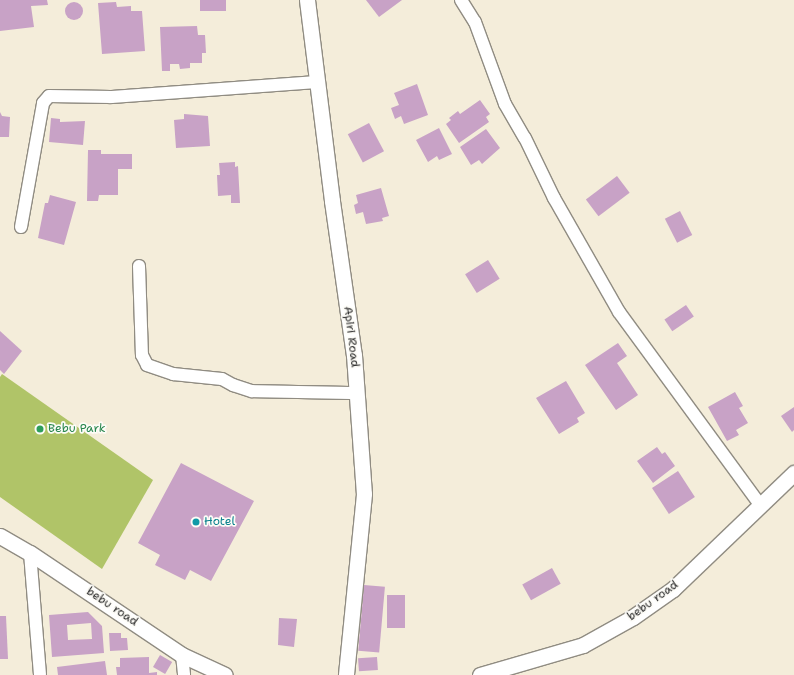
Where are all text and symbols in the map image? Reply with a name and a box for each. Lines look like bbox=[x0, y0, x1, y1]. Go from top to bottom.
street label: Apiri Road bbox=[340, 306, 362, 368]
place label: Bebu Park bbox=[48, 422, 106, 436]
marker: Bebu Park bbox=[35, 424, 45, 434]
place label: Hotel bbox=[204, 515, 235, 529]
marker: Hotel bbox=[191, 517, 201, 527]
street label: bebu road bbox=[625, 578, 681, 624]
street label: bebu road bbox=[83, 585, 141, 629]

